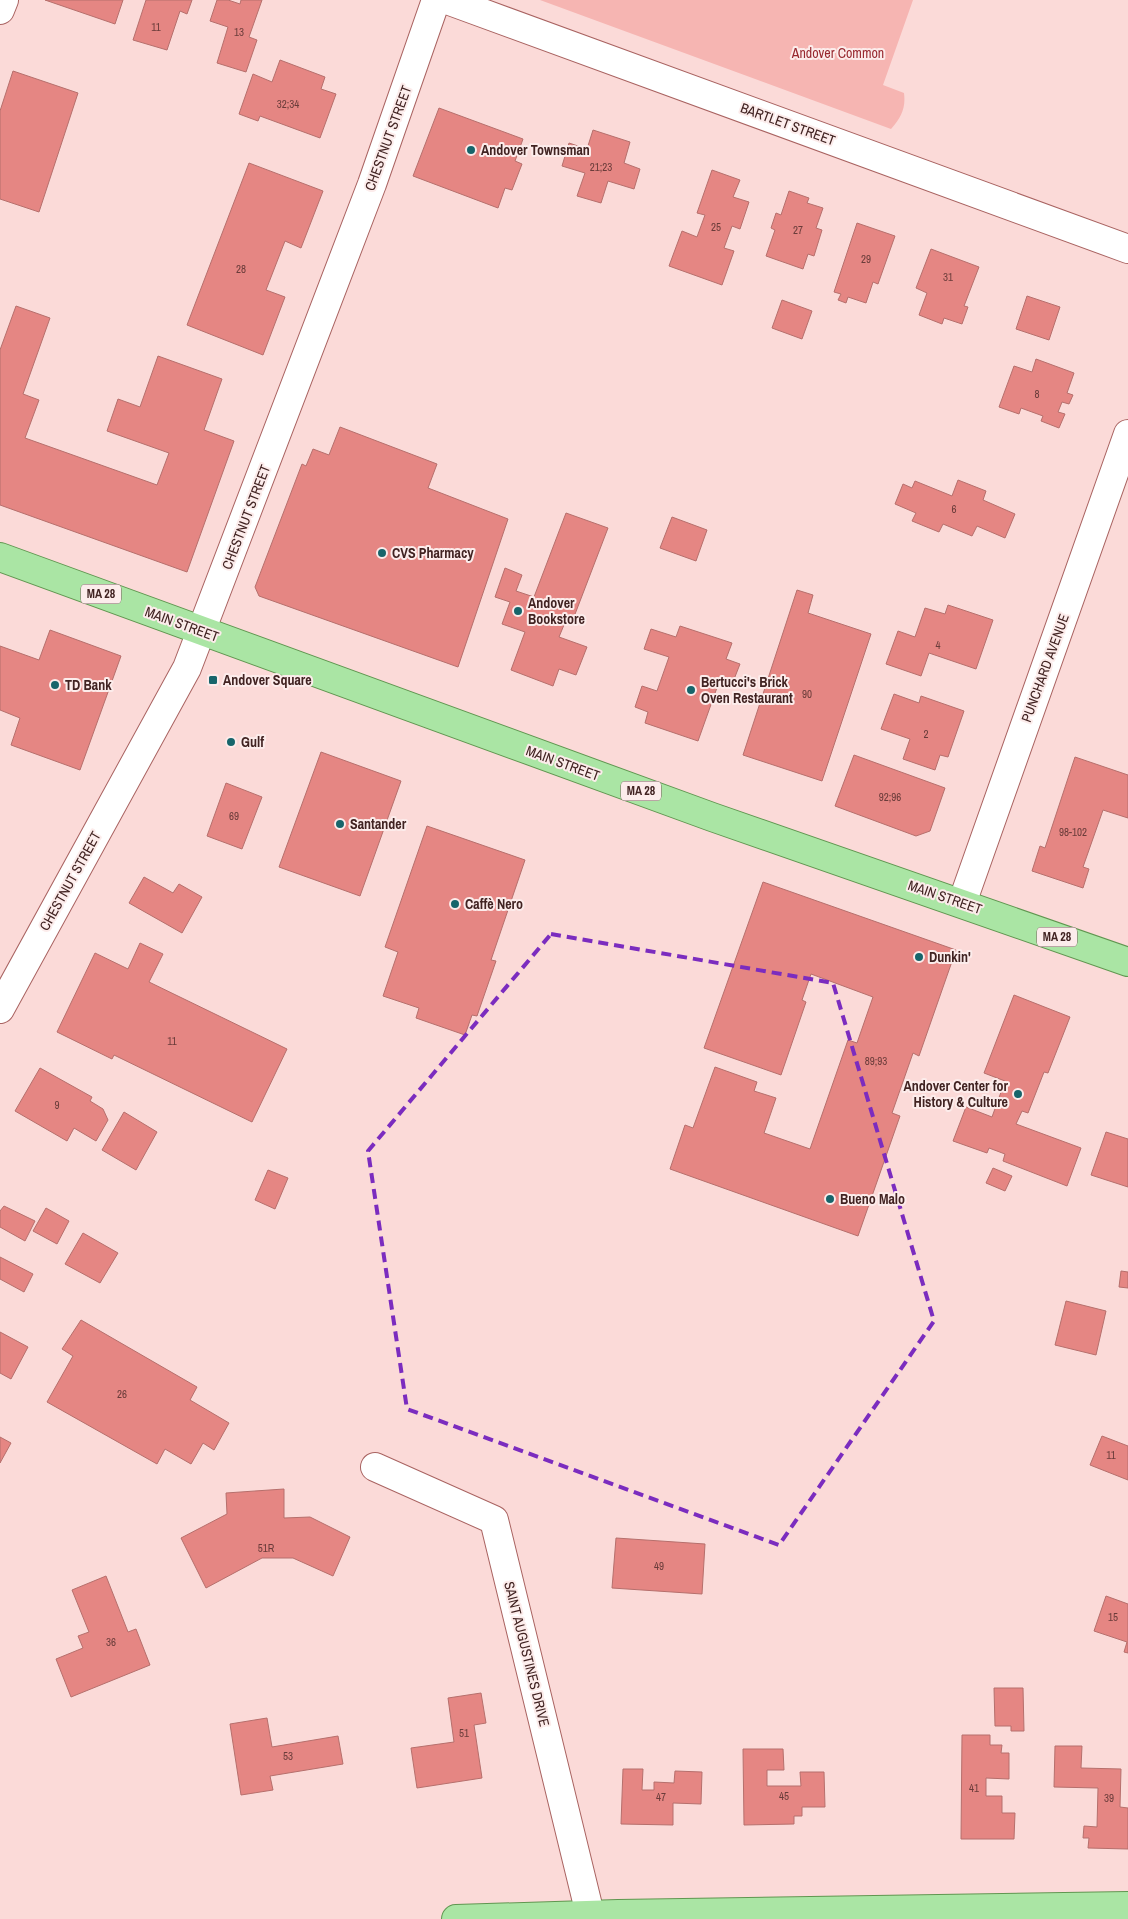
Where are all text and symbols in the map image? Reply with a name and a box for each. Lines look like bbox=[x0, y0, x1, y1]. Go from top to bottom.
house number: 11 bbox=[151, 20, 161, 34]
house number: 13 bbox=[234, 25, 244, 39]
park label: Andover Common bbox=[791, 44, 884, 62]
street label: CHESTNUT STREET bbox=[361, 83, 415, 193]
house number: 32;34 bbox=[277, 97, 299, 111]
street label: BARTLET STREET bbox=[738, 98, 838, 150]
place label: Andover Townsman bbox=[481, 141, 590, 159]
marker: Andover Townsman bbox=[465, 144, 477, 156]
house number: 21;23 bbox=[590, 160, 612, 174]
house number: 25 bbox=[711, 220, 721, 234]
house number: 27 bbox=[793, 223, 803, 237]
house number: 29 bbox=[861, 252, 871, 266]
house number: 28 bbox=[236, 262, 246, 276]
house number: 31 bbox=[943, 270, 953, 284]
house number: 8 bbox=[1034, 387, 1040, 401]
street label: CHESTNUT STREET bbox=[218, 462, 274, 572]
house number: 6 bbox=[951, 502, 957, 516]
place label: CVS Pharmacy bbox=[392, 544, 474, 562]
marker: CVS Pharmacy bbox=[376, 547, 388, 559]
road number: MA 28 bbox=[81, 584, 121, 604]
place label: Andover Bookstore bbox=[528, 594, 585, 628]
street label: MAIN STREET bbox=[143, 602, 221, 646]
marker: Andover Bookstore bbox=[512, 605, 524, 617]
street label: PUNCHARD AVENUE bbox=[1017, 611, 1073, 725]
house number: 4 bbox=[935, 638, 941, 652]
place label: Andover Square bbox=[223, 671, 312, 689]
place label: Bertucci's Brick Oven Restaurant bbox=[701, 673, 793, 707]
marker: Andover Square bbox=[207, 674, 219, 686]
place label: TD Bank bbox=[65, 676, 112, 694]
marker: TD Bank bbox=[49, 679, 61, 691]
marker: Bertucci's Brick Oven Restaurant bbox=[685, 684, 697, 696]
house number: 90 bbox=[802, 687, 812, 701]
house number: 2 bbox=[923, 727, 929, 741]
place label: Gulf bbox=[241, 733, 264, 751]
marker: Gulf bbox=[225, 736, 237, 748]
street label: MAIN STREET bbox=[524, 741, 602, 785]
road number: MA 28 bbox=[621, 781, 661, 800]
house number: 92;96 bbox=[879, 790, 901, 804]
house number: 69 bbox=[229, 809, 239, 823]
place label: Santander bbox=[350, 815, 407, 833]
marker: Santander bbox=[334, 818, 346, 830]
house number: 98-102 bbox=[1059, 825, 1087, 839]
street label: CHESTNUT STREET bbox=[35, 828, 105, 934]
street label: MAIN STREET bbox=[906, 876, 984, 918]
place label: Caffè Nero bbox=[465, 895, 523, 913]
marker: Caffè Nero bbox=[449, 898, 461, 910]
road number: MA 28 bbox=[1037, 928, 1077, 946]
place label: Dunkin' bbox=[929, 948, 971, 966]
marker: Dunkin' bbox=[913, 951, 925, 963]
house number: 11 bbox=[167, 1034, 177, 1048]
house number: 89;93 bbox=[865, 1054, 887, 1068]
place label: Andover Center for History & Culture bbox=[903, 1077, 1009, 1111]
marker: Andover Center for History & Culture bbox=[1012, 1088, 1024, 1100]
house number: 9 bbox=[54, 1098, 60, 1112]
place label: Bueno Malo bbox=[840, 1190, 905, 1208]
marker: Bueno Malo bbox=[824, 1193, 836, 1205]
house number: 26 bbox=[117, 1387, 127, 1401]
house number: 11 bbox=[1106, 1448, 1116, 1462]
house number: 51R bbox=[258, 1541, 275, 1555]
house number: 49 bbox=[654, 1559, 664, 1573]
street label: SAINT AUGUSTINES DRIVE bbox=[500, 1579, 554, 1729]
house number: 15 bbox=[1108, 1610, 1118, 1624]
house number: 36 bbox=[106, 1635, 116, 1649]
house number: 51 bbox=[459, 1726, 469, 1740]
house number: 53 bbox=[283, 1749, 293, 1763]
house number: 41 bbox=[969, 1781, 979, 1795]
house number: 45 bbox=[779, 1789, 789, 1803]
house number: 47 bbox=[656, 1790, 666, 1804]
house number: 39 bbox=[1104, 1791, 1114, 1805]

